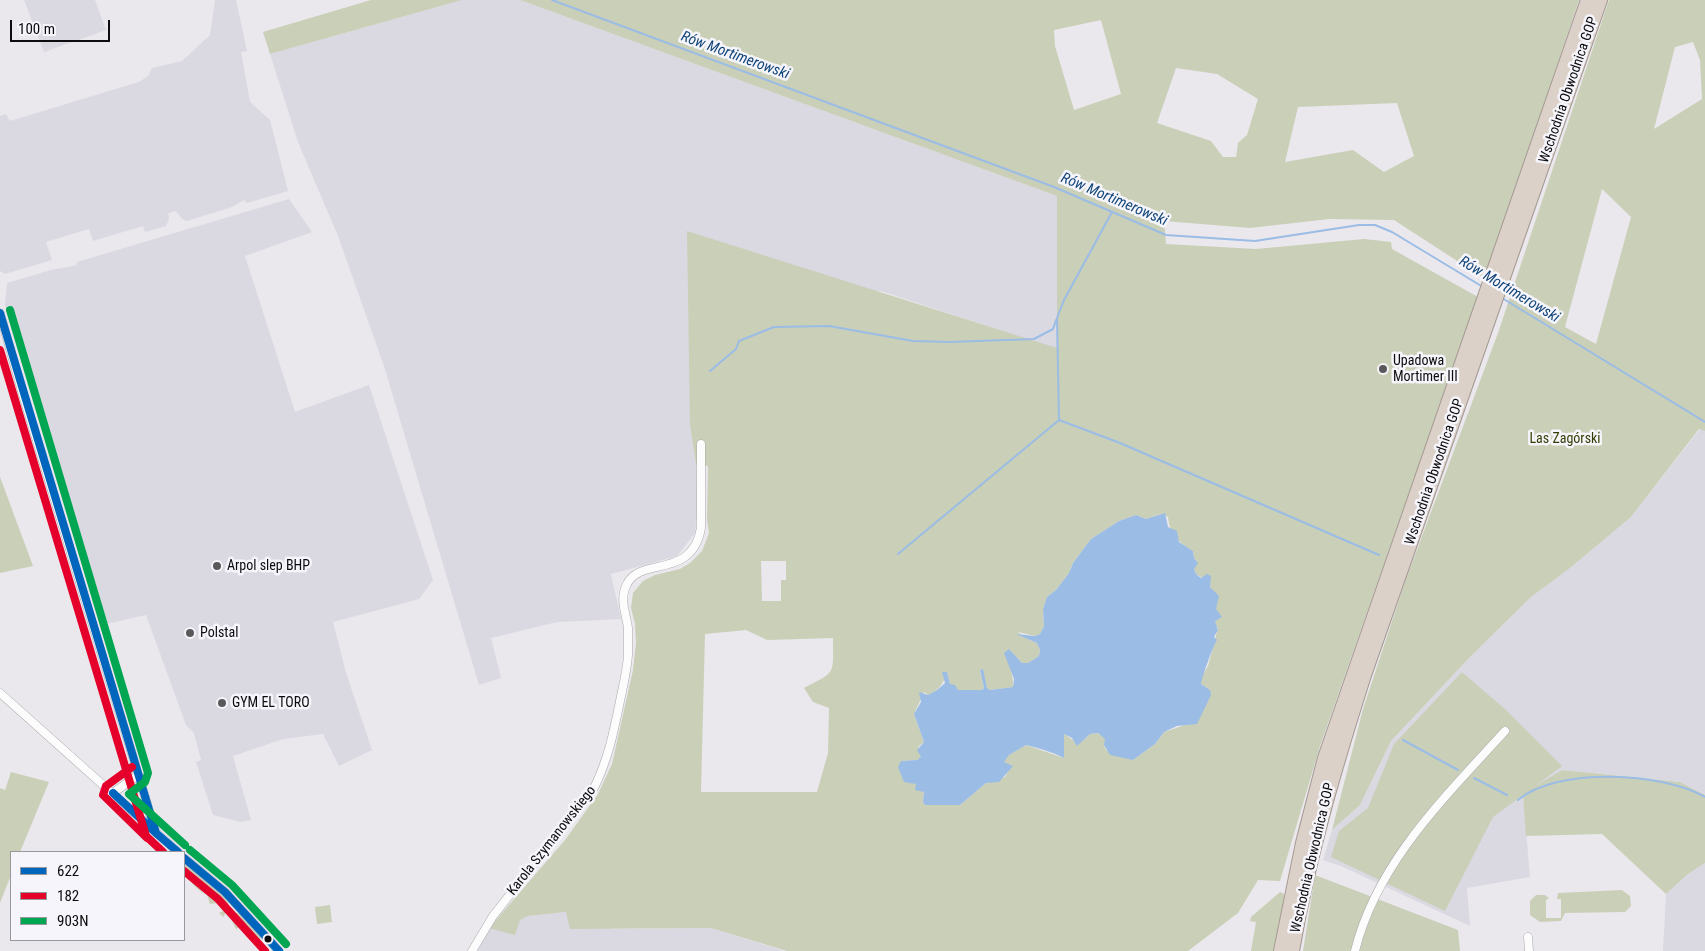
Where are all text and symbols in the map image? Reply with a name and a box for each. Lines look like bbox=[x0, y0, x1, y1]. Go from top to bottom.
scale bar bbox=[12, 10, 112, 42]
street label: Wschodnia Obwodnica GOP bbox=[1536, 15, 1602, 165]
text: 100 m bbox=[18, 20, 55, 38]
water label: Rów Mortimerowski bbox=[678, 28, 792, 84]
water label: Rów Mortimerowski bbox=[1058, 169, 1170, 231]
water label: Rów Mortimerowski bbox=[1456, 253, 1562, 327]
place label: Upadowa Mortimer III bbox=[1393, 353, 1458, 386]
marker: Upadowa Mortimer III bbox=[1377, 363, 1389, 375]
street label: Wschodnia Obwodnica GOP bbox=[1402, 397, 1468, 547]
park label: Las Zagórski bbox=[1529, 431, 1601, 447]
place label: Arpol slep BHP bbox=[227, 558, 310, 574]
marker: Arpol slep BHP bbox=[211, 560, 223, 572]
place label: Polstal bbox=[200, 625, 238, 641]
marker: Polstal bbox=[184, 627, 196, 639]
place label: GYM EL TORO bbox=[232, 695, 310, 711]
marker: GYM EL TORO bbox=[216, 697, 228, 709]
street label: Wschodnia Obwodnica GOP bbox=[1288, 781, 1338, 935]
street label: Karola Szymanowskiego bbox=[504, 783, 600, 899]
legend bbox=[10, 851, 185, 941]
text: 622 bbox=[57, 862, 79, 880]
text: 182 bbox=[57, 887, 79, 905]
text: 903N bbox=[57, 912, 89, 930]
unlabelled marker bbox=[263, 934, 273, 944]

